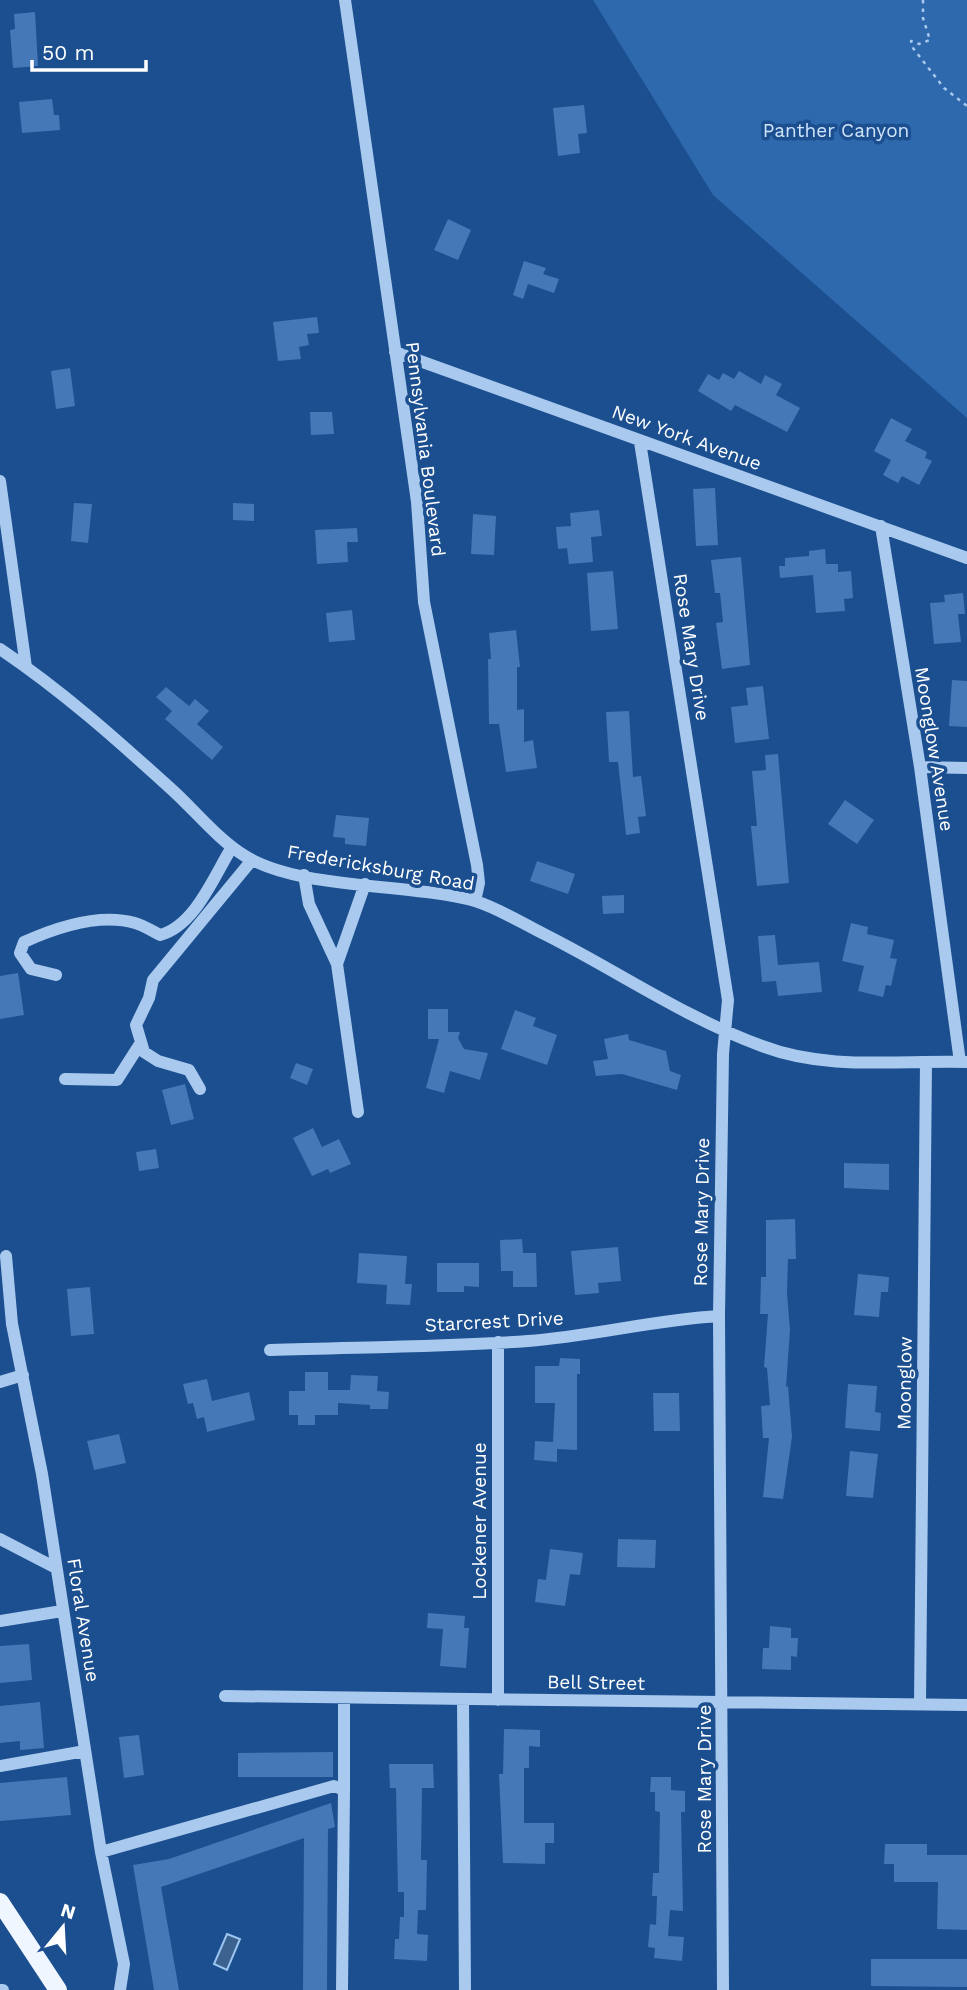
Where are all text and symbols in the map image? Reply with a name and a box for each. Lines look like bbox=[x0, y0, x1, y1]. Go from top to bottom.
scale bar bbox=[32, 28, 145, 72]
text: 50 m bbox=[42, 40, 94, 65]
park label: Panther Canyon bbox=[763, 119, 909, 142]
street label: Pennsylvania Boulevard bbox=[401, 340, 450, 558]
street label: New York Avenue bbox=[609, 400, 765, 475]
street label: Rose Mary Drive bbox=[669, 572, 715, 722]
street label: Moonglow Avenue bbox=[910, 665, 959, 833]
street label: Fredericksburg Road bbox=[285, 840, 476, 895]
street label: Rose Mary Drive bbox=[689, 1137, 714, 1287]
street label: Starcrest Drive bbox=[424, 1306, 564, 1337]
street label: Moonglow bbox=[892, 1336, 917, 1430]
street label: Lockener Avenue bbox=[468, 1442, 491, 1600]
street label: Floral Avenue bbox=[62, 1556, 105, 1684]
street label: Bell Street bbox=[547, 1670, 645, 1695]
street label: Rose Mary Drive bbox=[693, 1705, 716, 1853]
north arrow bbox=[28, 1892, 98, 1962]
text: N bbox=[58, 1898, 78, 1924]

